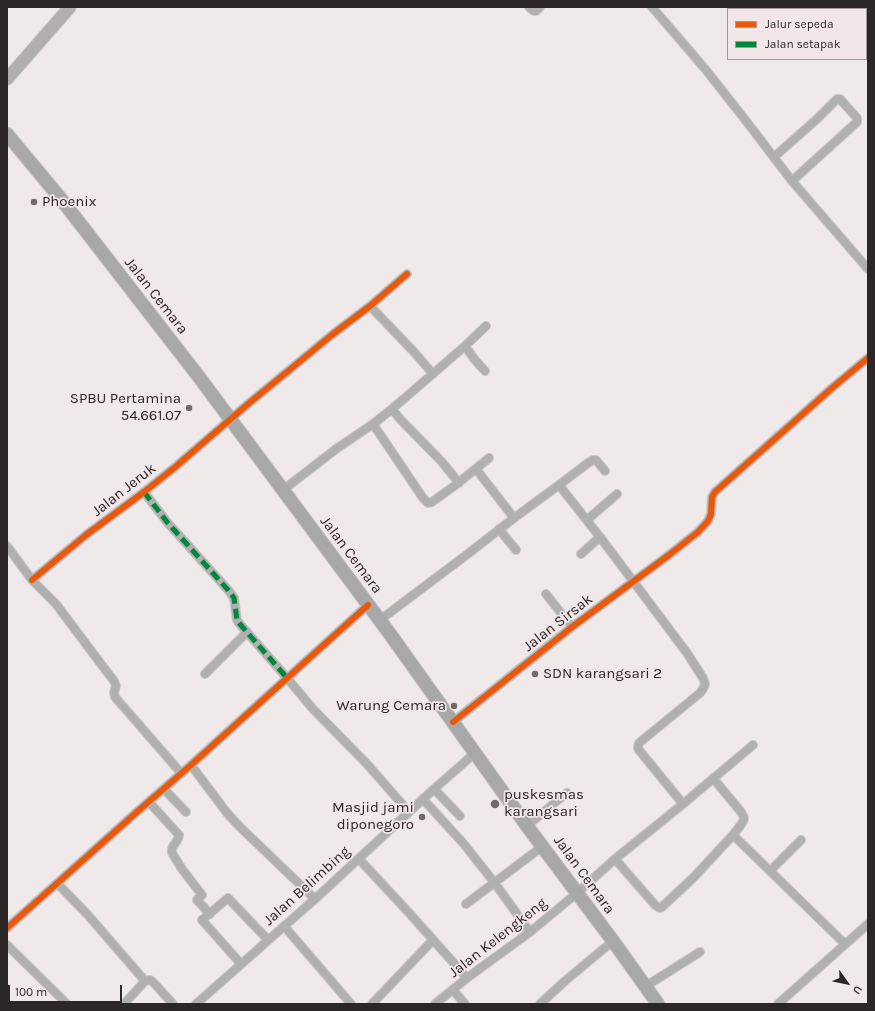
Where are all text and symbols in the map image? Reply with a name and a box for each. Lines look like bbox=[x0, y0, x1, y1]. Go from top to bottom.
legend bbox=[727, 8, 867, 60]
text: Jalur sepeda bbox=[765, 17, 834, 31]
text: Jalan setapak bbox=[765, 37, 840, 51]
place label: Phoenix bbox=[42, 193, 96, 211]
marker: Phoenix bbox=[29, 197, 39, 207]
street label: Jalan Cemara bbox=[121, 254, 191, 338]
place label: SPBU Pertamina 54.661.07 bbox=[70, 390, 181, 425]
marker: SPBU Pertamina 54.661.07 bbox=[184, 403, 194, 413]
street label: Jalan Jeruk bbox=[88, 459, 160, 521]
street label: Jalan Cemara bbox=[316, 513, 386, 597]
street label: Jalan Sirsak bbox=[520, 590, 596, 656]
place label: SDN karangsari 2 bbox=[543, 665, 662, 683]
marker: SDN karangsari 2 bbox=[530, 669, 540, 679]
place label: Warung Cemara bbox=[336, 697, 446, 715]
marker: Warung Cemara bbox=[449, 701, 459, 711]
place label: puskesmas karangsari bbox=[504, 786, 584, 821]
marker: puskesmas karangsari bbox=[489, 798, 501, 810]
place label: Masjid jami diponegoro bbox=[332, 799, 414, 834]
marker: Masjid jami diponegoro bbox=[417, 812, 427, 822]
street label: Jalan Cemara bbox=[550, 832, 618, 918]
street label: Jalan Belimbing bbox=[260, 843, 354, 929]
street label: Jalan Kelengkeng bbox=[445, 894, 551, 982]
north arrow bbox=[827, 963, 867, 1003]
scale bar bbox=[10, 977, 124, 1003]
text: U bbox=[850, 983, 865, 997]
text: 100 m bbox=[15, 985, 47, 999]

